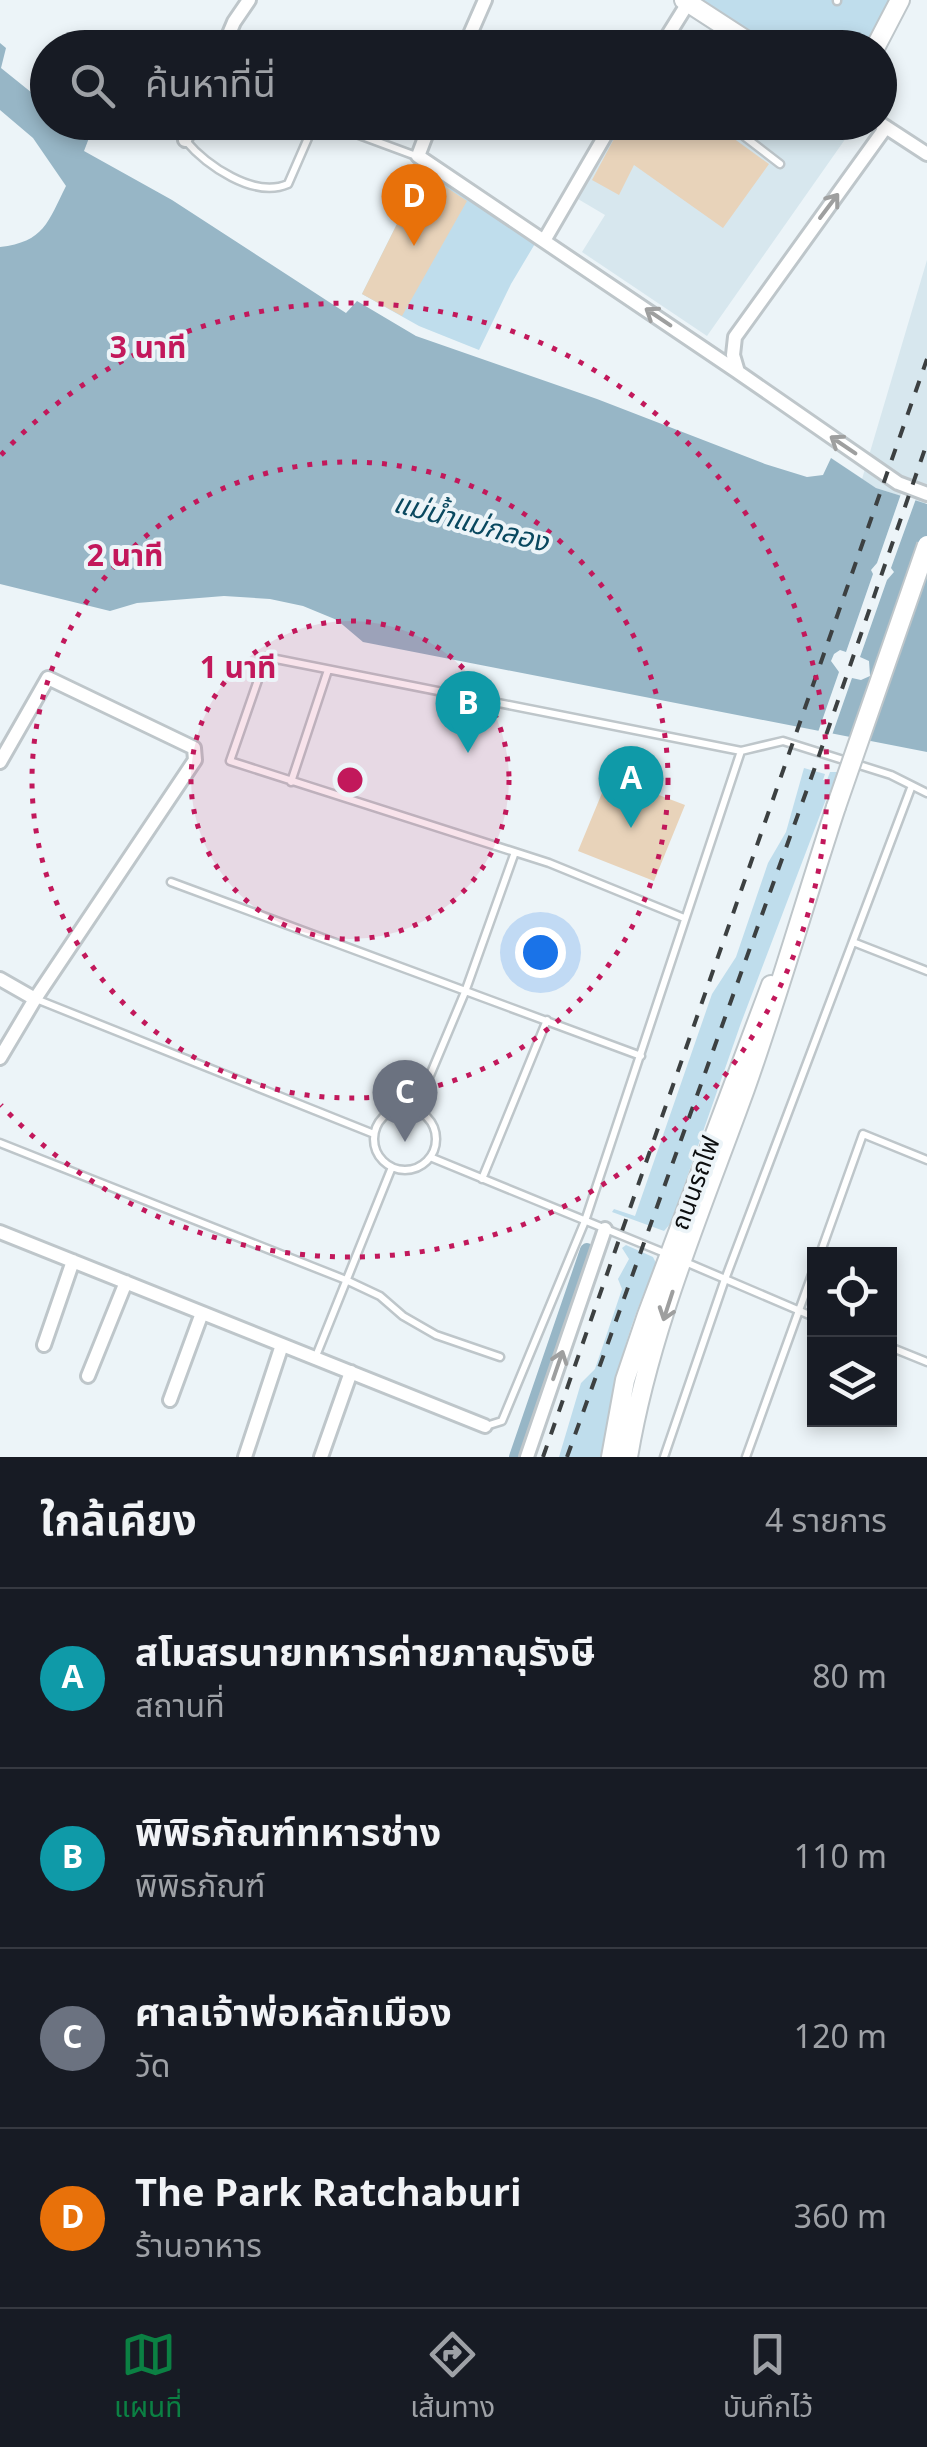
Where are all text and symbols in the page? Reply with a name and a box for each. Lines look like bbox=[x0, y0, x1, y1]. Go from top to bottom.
search box bbox=[30, 30, 897, 140]
text: ค้นหาที่นี่ bbox=[145, 57, 276, 114]
icon: search bbox=[65, 58, 120, 113]
pin: D bbox=[382, 164, 446, 246]
one-way arrow bbox=[818, 193, 839, 220]
one-way arrow bbox=[644, 307, 672, 328]
text: 3 นาที bbox=[110, 326, 186, 372]
one-way arrow bbox=[830, 435, 858, 456]
water label: แม่น้ำแม่กลอง bbox=[388, 482, 555, 565]
text: 2 นาที bbox=[87, 534, 163, 580]
text: 1 นาที bbox=[200, 646, 276, 692]
pin: B bbox=[436, 670, 500, 753]
pin: A bbox=[598, 746, 664, 828]
centre of rings bbox=[332, 762, 368, 798]
your location bbox=[515, 927, 566, 978]
pin: C bbox=[372, 1060, 438, 1142]
street label: ถนนรถไฟ bbox=[661, 1131, 730, 1235]
map controls bbox=[807, 1247, 897, 1427]
button: locate bbox=[807, 1247, 897, 1337]
one-way arrow bbox=[658, 1290, 676, 1322]
button: layers bbox=[807, 1337, 897, 1427]
one-way arrow bbox=[551, 1349, 569, 1381]
text: ใกล้เคียง bbox=[40, 1490, 197, 1554]
text: 4 รายการ bbox=[765, 1498, 887, 1546]
text: สโมสรนายทหารค่ายภาณุรังษี bbox=[135, 1626, 595, 1683]
text: A bbox=[61, 1654, 84, 1702]
text: 80 m bbox=[812, 1654, 887, 1702]
text: สถานที่ bbox=[135, 1683, 225, 1731]
text: พิพิธภัณฑ์ทหารช่าง bbox=[135, 1806, 441, 1863]
text: B bbox=[62, 1834, 83, 1882]
text: 110 m bbox=[794, 1834, 887, 1882]
text: พิพิธภัณฑ์ bbox=[135, 1863, 265, 1911]
text: ศาลเจ้าพ่อหลักเมือง bbox=[135, 1986, 452, 2043]
text: C bbox=[62, 2014, 83, 2062]
text: 120 m bbox=[794, 2014, 887, 2062]
text: วัด bbox=[135, 2043, 170, 2091]
text: The Park Ratchaburi bbox=[135, 2166, 522, 2223]
text: D bbox=[61, 2194, 84, 2242]
text: 360 m bbox=[794, 2194, 887, 2242]
text: ร้านอาหาร bbox=[135, 2223, 262, 2271]
tab: แผนที่ bbox=[114, 2327, 182, 2430]
tab: เส้นทาง bbox=[410, 2327, 495, 2430]
tab: บันทึกไว้ bbox=[723, 2327, 813, 2430]

